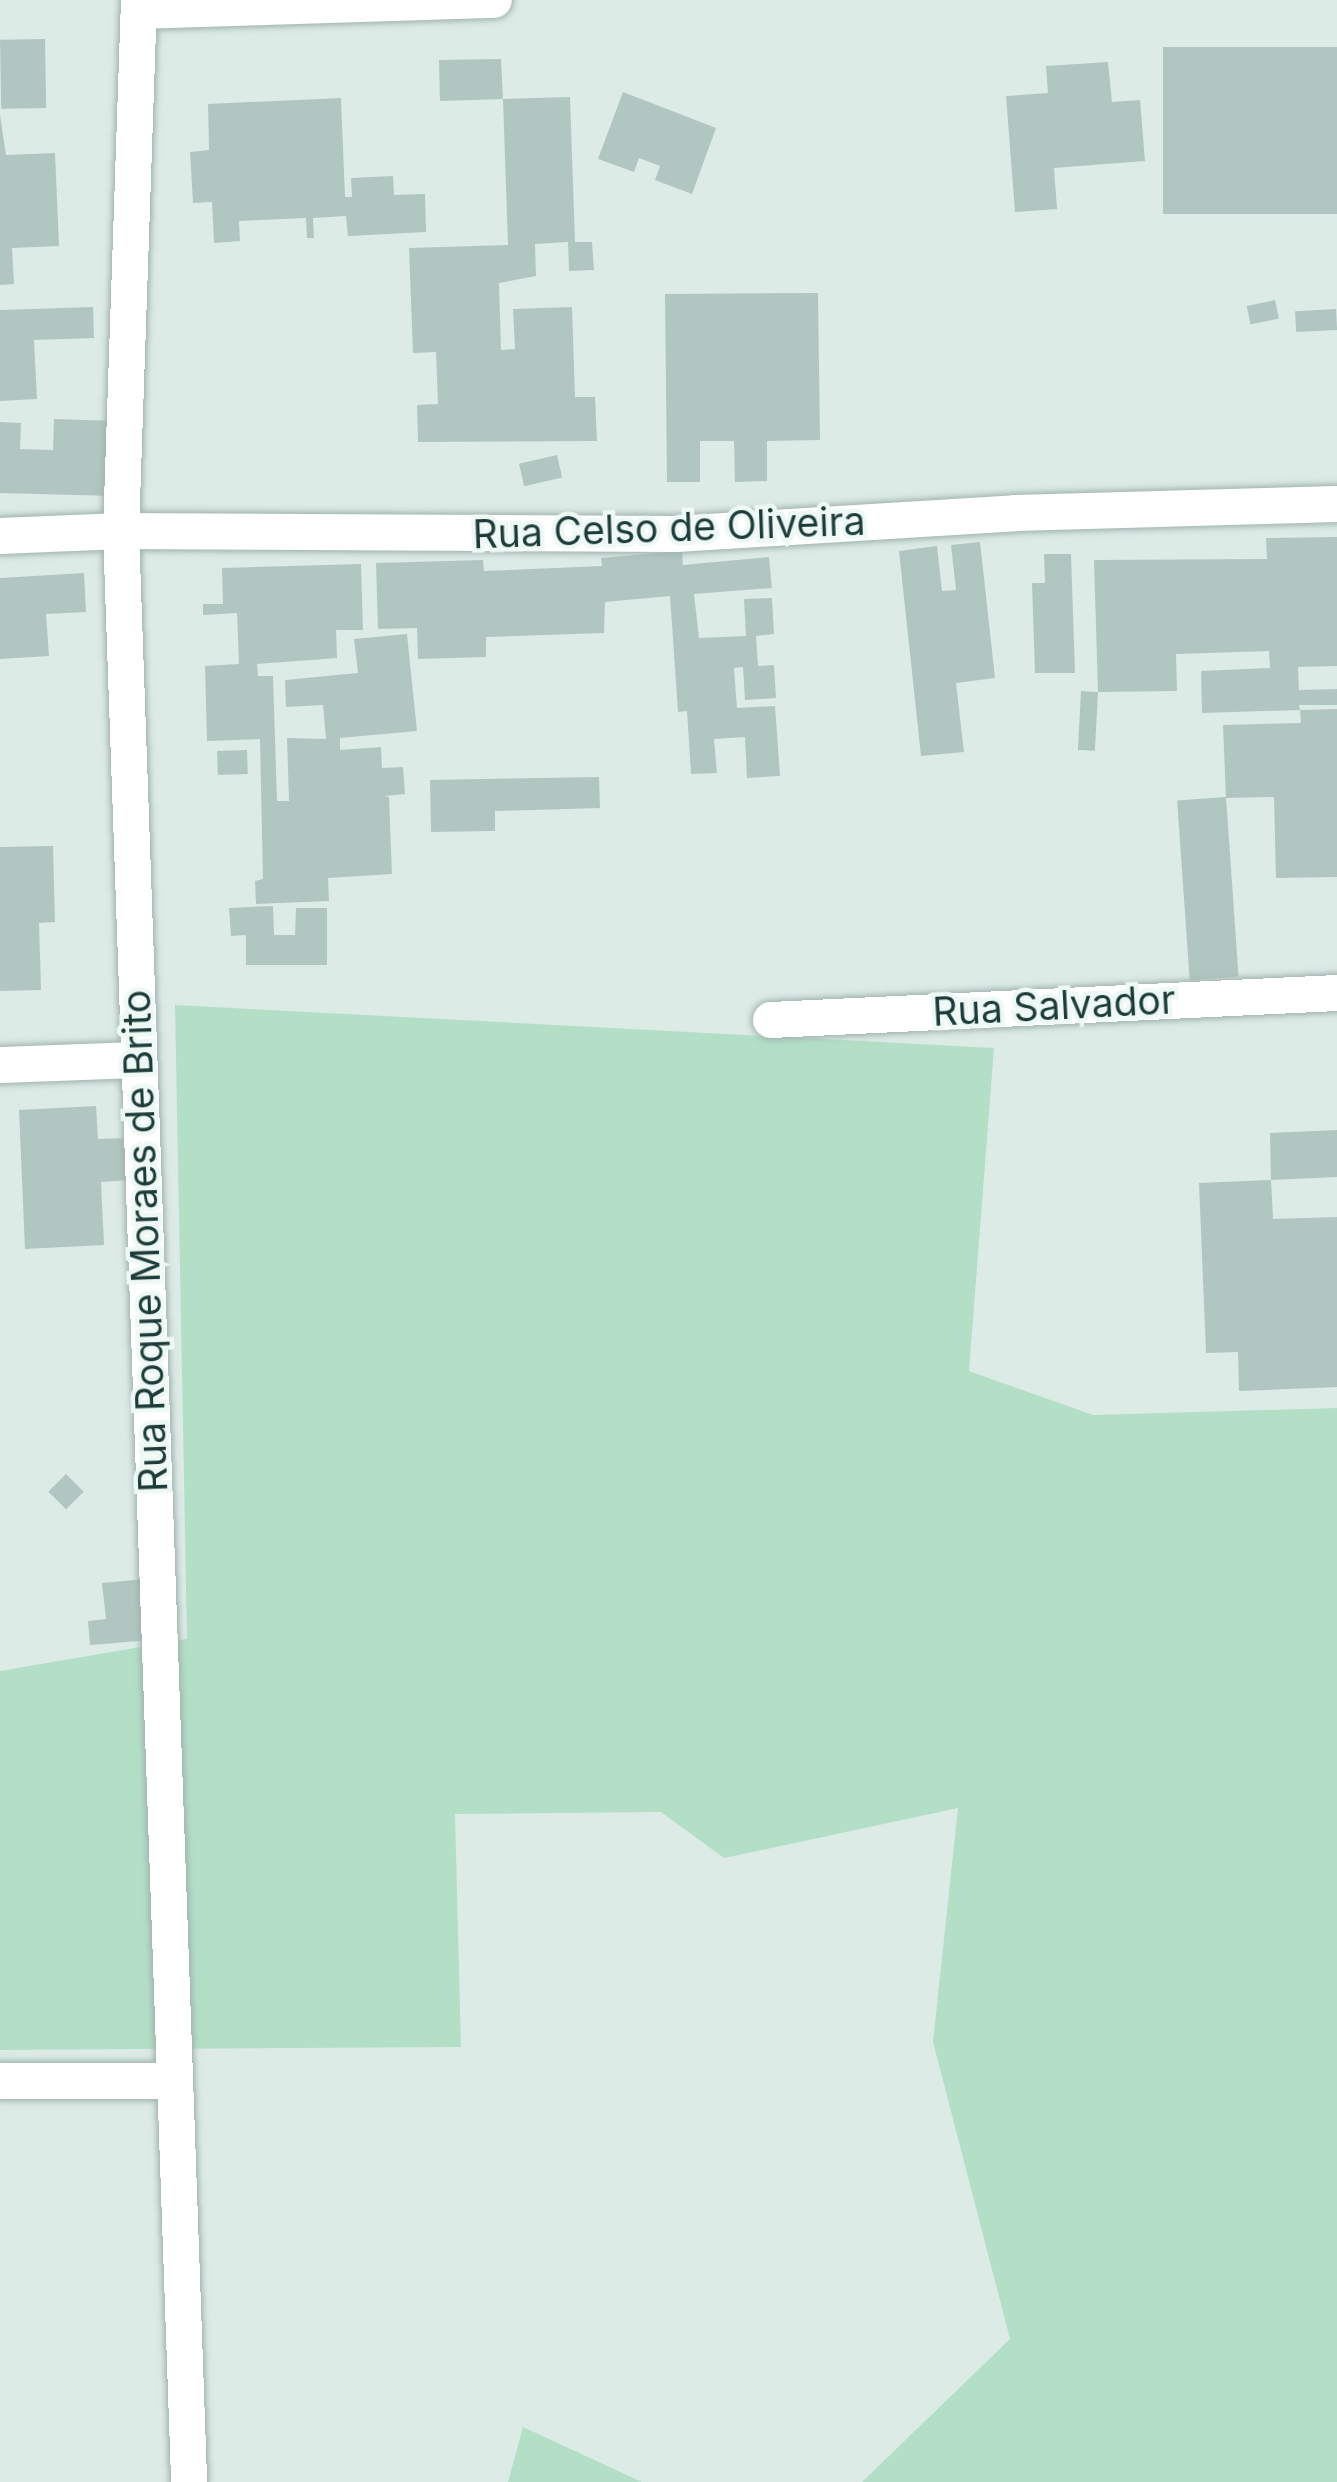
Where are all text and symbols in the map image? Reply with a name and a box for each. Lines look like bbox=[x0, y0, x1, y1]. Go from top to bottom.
street label: Rua Celso de Oliveira bbox=[472, 498, 866, 558]
street label: Rua Salvador bbox=[931, 976, 1177, 1036]
street label: Rua Roque Moraes de Brito bbox=[113, 989, 177, 1493]

